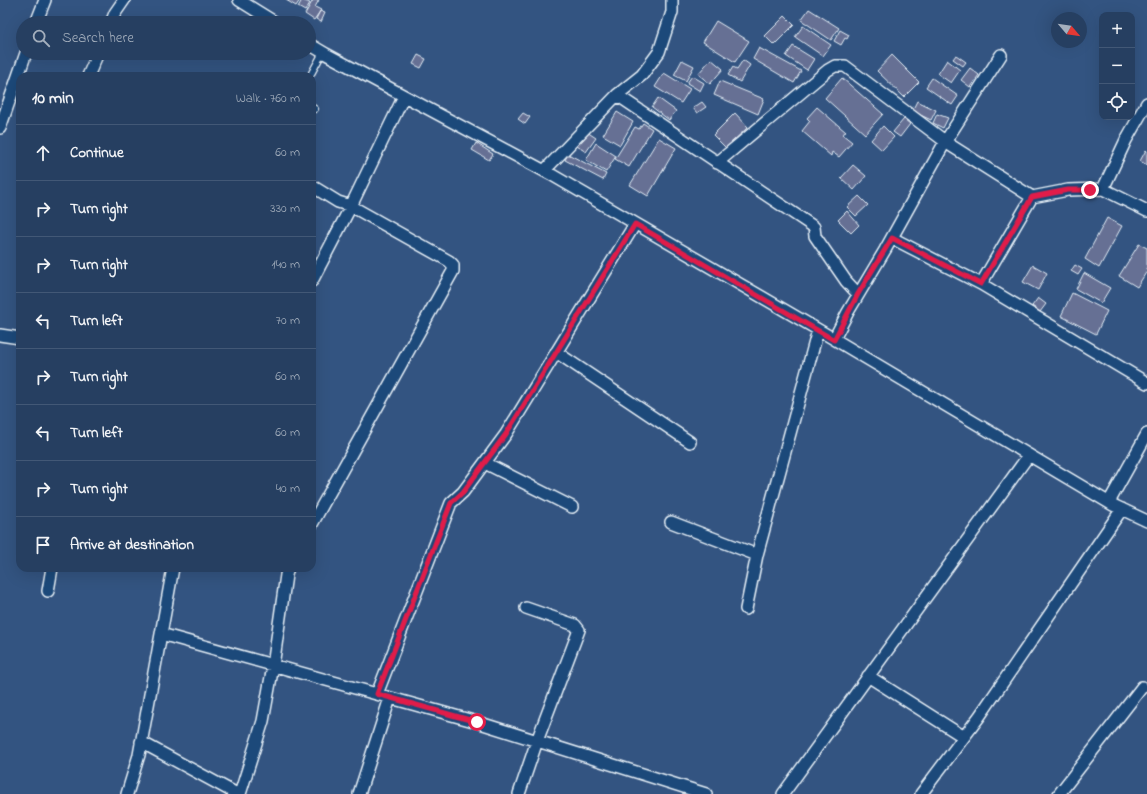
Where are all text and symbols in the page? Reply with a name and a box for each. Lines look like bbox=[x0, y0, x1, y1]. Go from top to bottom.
north arrow bbox=[1051, 12, 1087, 48]
map controls bbox=[1099, 12, 1135, 120]
button: + bbox=[1099, 12, 1135, 48]
search box bbox=[16, 16, 316, 60]
icon: search bbox=[30, 27, 52, 49]
text: Search here bbox=[62, 27, 134, 49]
button: − bbox=[1099, 48, 1135, 84]
button: locate bbox=[1099, 84, 1135, 120]
text: 10 min bbox=[32, 86, 74, 111]
text: Walk · 760 m bbox=[236, 89, 300, 108]
icon: ahead bbox=[32, 142, 54, 164]
text: Continue bbox=[70, 142, 124, 164]
text: 60 m bbox=[275, 143, 300, 162]
route end bbox=[1081, 181, 1099, 199]
icon: right bbox=[32, 198, 54, 220]
text: Turn right bbox=[70, 198, 128, 220]
text: 330 m bbox=[270, 199, 300, 218]
icon: right bbox=[32, 254, 54, 276]
text: Turn right bbox=[70, 254, 128, 276]
text: 140 m bbox=[272, 255, 300, 274]
icon: left bbox=[32, 310, 54, 332]
text: Turn left bbox=[70, 310, 123, 332]
text: 70 m bbox=[276, 311, 300, 330]
icon: right bbox=[32, 366, 54, 388]
text: Turn right bbox=[70, 366, 128, 388]
text: 60 m bbox=[275, 367, 300, 386]
icon: left bbox=[32, 422, 54, 444]
text: Turn left bbox=[70, 422, 123, 444]
text: 60 m bbox=[275, 423, 300, 442]
icon: right bbox=[32, 478, 54, 500]
text: Turn right bbox=[70, 478, 128, 500]
text: 40 m bbox=[276, 479, 300, 498]
icon: arrive bbox=[32, 534, 54, 556]
text: Arrive at destination bbox=[70, 534, 194, 556]
route start bbox=[468, 713, 486, 731]

